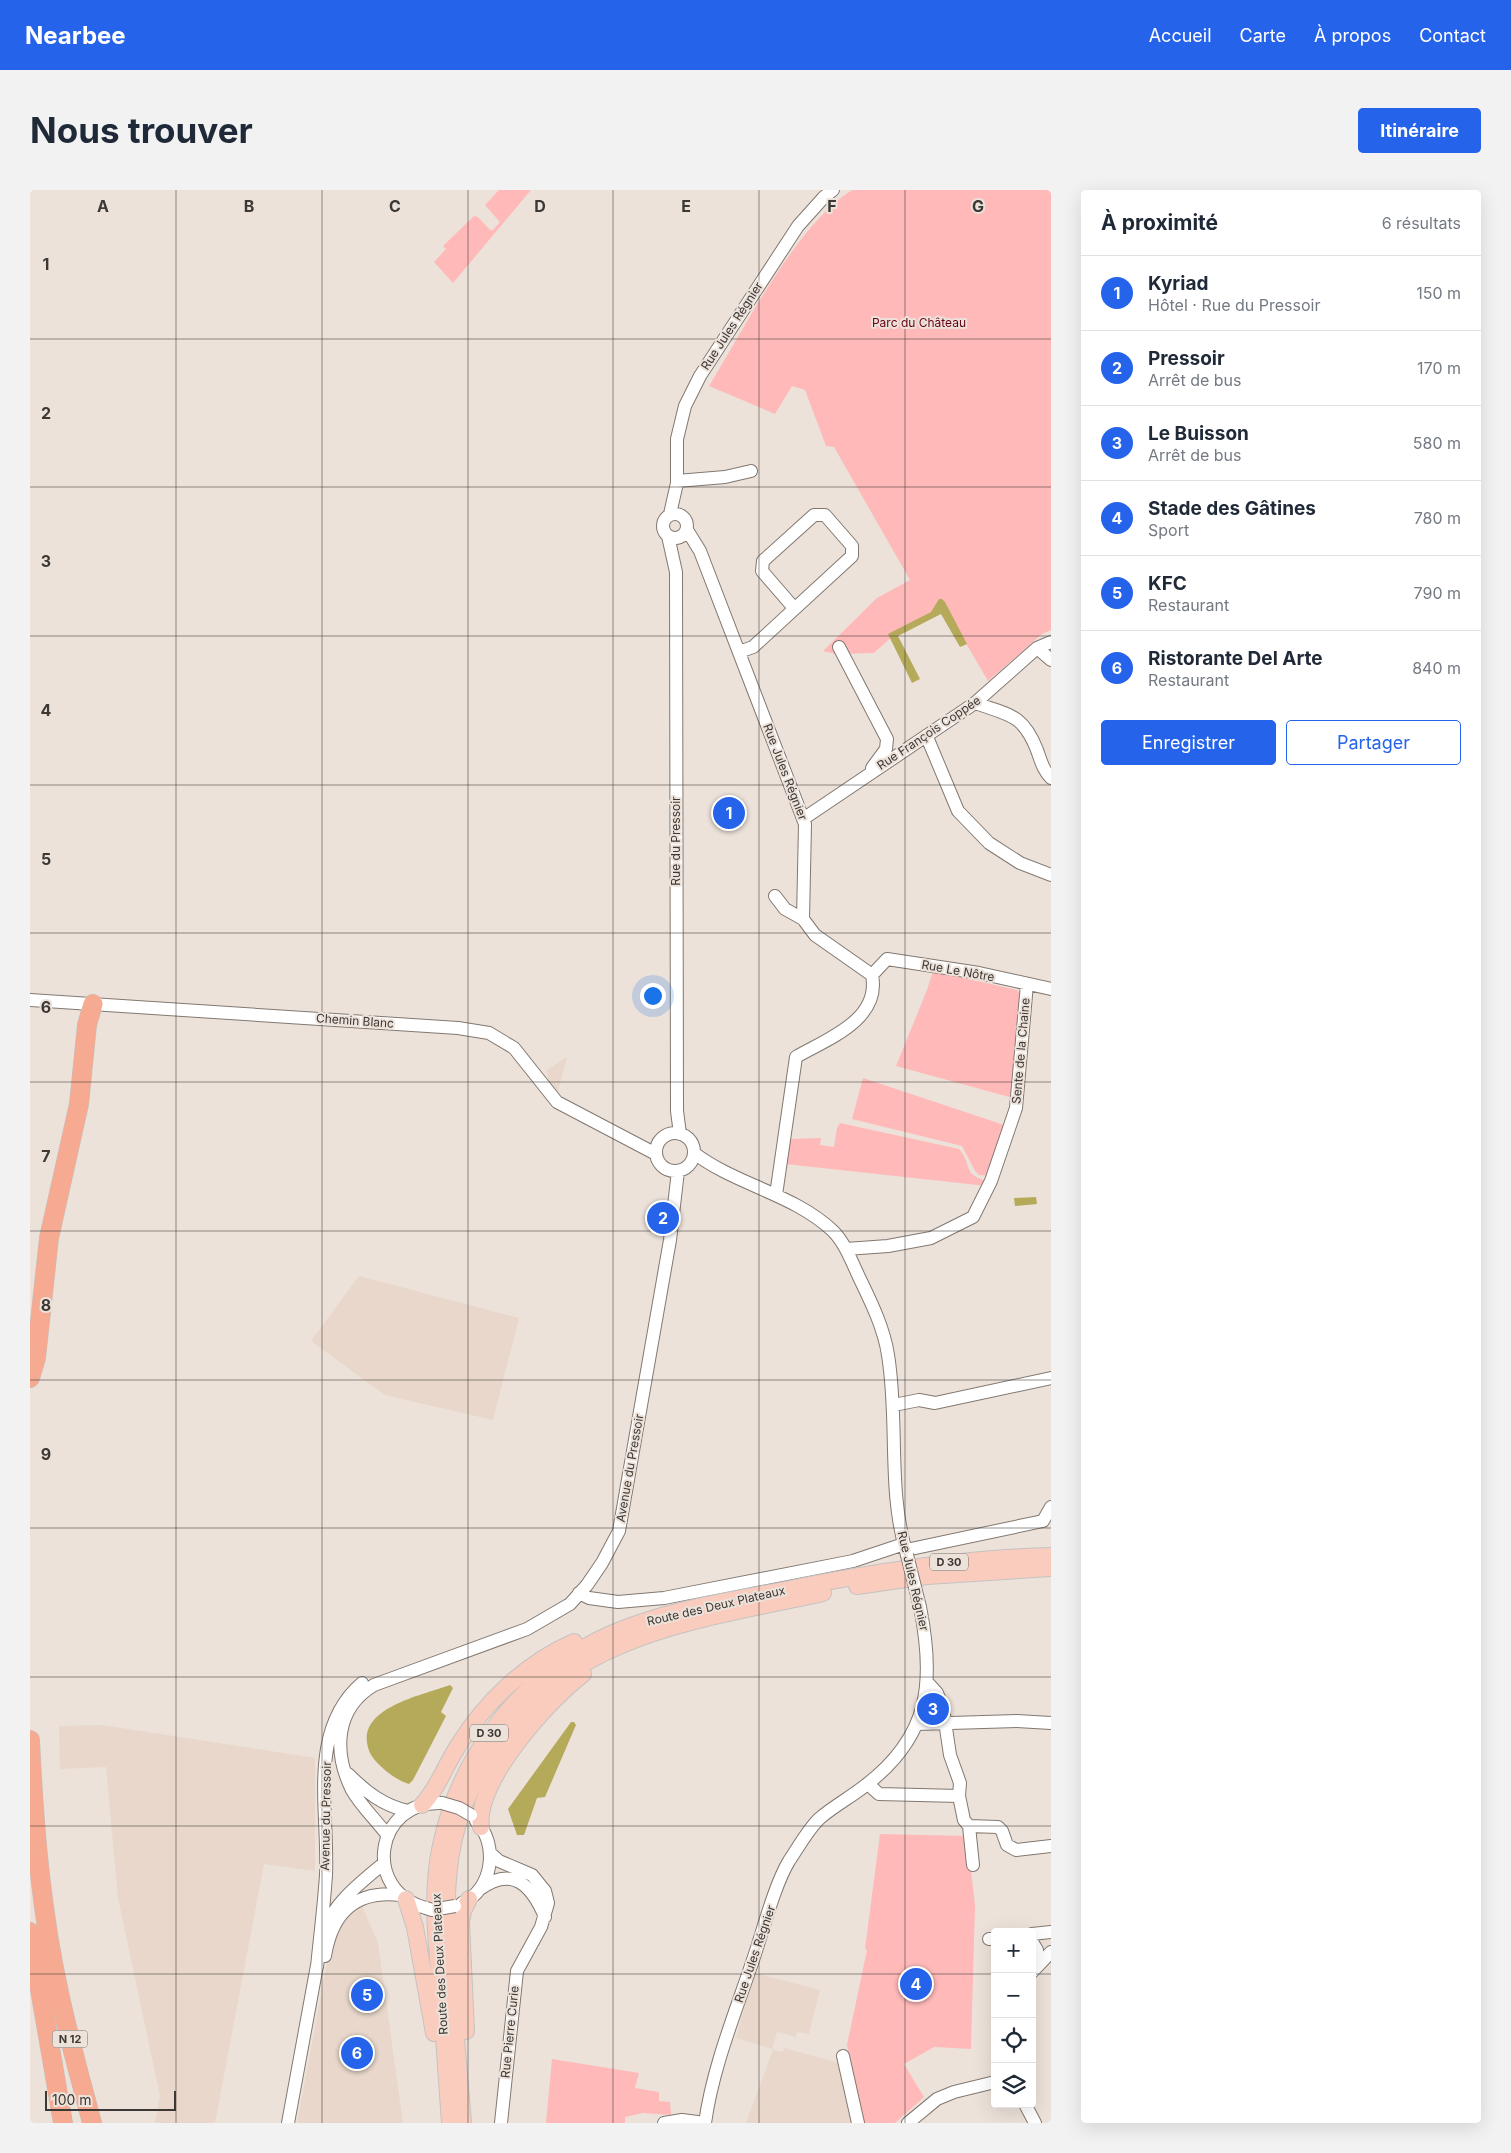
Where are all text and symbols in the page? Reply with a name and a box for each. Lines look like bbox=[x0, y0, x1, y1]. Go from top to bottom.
text: Nearbee bbox=[25, 21, 126, 50]
text: Accueil bbox=[1149, 25, 1212, 46]
text: Carte bbox=[1240, 25, 1286, 46]
text: À propos bbox=[1314, 25, 1391, 46]
text: Contact bbox=[1419, 25, 1486, 46]
button: Itinéraire bbox=[1358, 108, 1481, 153]
text: Nous trouver bbox=[30, 109, 253, 151]
text: A bbox=[97, 196, 109, 216]
text: B bbox=[244, 196, 254, 216]
text: C bbox=[389, 196, 401, 216]
text: D bbox=[534, 196, 546, 216]
text: E bbox=[681, 196, 691, 216]
text: F bbox=[827, 196, 837, 216]
text: G bbox=[972, 196, 984, 216]
text: À proximité bbox=[1101, 210, 1218, 235]
text: 6 résultats bbox=[1382, 213, 1461, 233]
text: 1 bbox=[43, 254, 49, 274]
text: Kyriad bbox=[1148, 272, 1208, 295]
street label: Rue Jules Régnier bbox=[697, 278, 766, 373]
text: 1 bbox=[1114, 283, 1120, 303]
text: 150 m bbox=[1416, 283, 1461, 303]
text: Hôtel · Rue du Pressoir bbox=[1148, 295, 1320, 315]
park label: Parc du Château bbox=[872, 315, 966, 330]
text: Pressoir bbox=[1148, 347, 1225, 370]
text: 2 bbox=[1112, 358, 1122, 378]
text: 170 m bbox=[1417, 358, 1461, 378]
text: Arrêt de bus bbox=[1148, 370, 1241, 390]
text: 2 bbox=[41, 403, 51, 423]
text: Le Buisson bbox=[1148, 422, 1249, 445]
text: 3 bbox=[1112, 433, 1122, 453]
text: 580 m bbox=[1413, 433, 1461, 453]
text: Arrêt de bus bbox=[1148, 445, 1241, 465]
text: Stade des Gâtines bbox=[1148, 497, 1316, 520]
text: 4 bbox=[1112, 508, 1122, 528]
text: 780 m bbox=[1414, 508, 1461, 528]
text: Sport bbox=[1148, 520, 1189, 540]
text: 3 bbox=[41, 551, 51, 571]
text: KFC bbox=[1148, 572, 1187, 595]
text: 5 bbox=[1112, 583, 1122, 603]
text: 790 m bbox=[1414, 583, 1461, 603]
text: Restaurant bbox=[1148, 595, 1229, 615]
text: Ristorante Del Arte bbox=[1148, 647, 1323, 670]
text: 6 bbox=[1112, 658, 1122, 678]
text: 840 m bbox=[1412, 658, 1461, 678]
text: Restaurant bbox=[1148, 670, 1229, 690]
street label: Rue François Coppée bbox=[874, 692, 983, 773]
text: 4 bbox=[41, 700, 52, 720]
button: Enregistrer bbox=[1101, 720, 1276, 765]
button: Partager bbox=[1286, 720, 1461, 765]
street label: Rue Jules Régnier bbox=[760, 721, 811, 823]
pin: 1 bbox=[713, 794, 745, 832]
street label: Rue du Pressoir bbox=[668, 796, 683, 886]
text: 5 bbox=[41, 849, 51, 869]
street label: Rue Le Nôtre bbox=[920, 957, 996, 984]
your location bbox=[640, 983, 666, 1009]
text: 6 bbox=[41, 997, 51, 1017]
street label: Sente de la Chaine bbox=[1008, 997, 1033, 1105]
street label: Chemin Blanc bbox=[316, 1010, 395, 1031]
text: 7 bbox=[41, 1146, 51, 1166]
pin: 2 bbox=[647, 1199, 679, 1237]
text: 8 bbox=[41, 1295, 51, 1315]
street label: Avenue du Pressoir bbox=[613, 1412, 646, 1523]
text: 9 bbox=[41, 1444, 51, 1464]
street label: Rue Jules Régnier bbox=[895, 1529, 932, 1633]
road number: D 30 bbox=[930, 1554, 968, 1570]
street label: Route des Deux Plateaux bbox=[645, 1582, 787, 1629]
pin: 3 bbox=[917, 1690, 949, 1728]
road number: D 30 bbox=[470, 1725, 508, 1742]
street label: Avenue du Pressoir bbox=[317, 1761, 334, 1871]
street label: Route des Deux Plateaux bbox=[428, 1893, 451, 2035]
street label: Rue Jules Régnier bbox=[731, 1903, 778, 2005]
map controls bbox=[991, 1928, 1036, 2108]
button: + bbox=[991, 1928, 1036, 1973]
pin: 4 bbox=[900, 1965, 932, 2003]
button: − bbox=[991, 1973, 1036, 2018]
pin: 5 bbox=[351, 1976, 383, 2014]
street label: Rue Pierre Curie bbox=[497, 1985, 522, 2079]
button: locate bbox=[991, 2018, 1036, 2063]
road number: N 12 bbox=[52, 2030, 88, 2048]
pin: 6 bbox=[341, 2034, 373, 2072]
button: layers bbox=[991, 2063, 1036, 2108]
scale bar bbox=[45, 2088, 176, 2111]
text: 100 m bbox=[52, 2091, 92, 2108]

